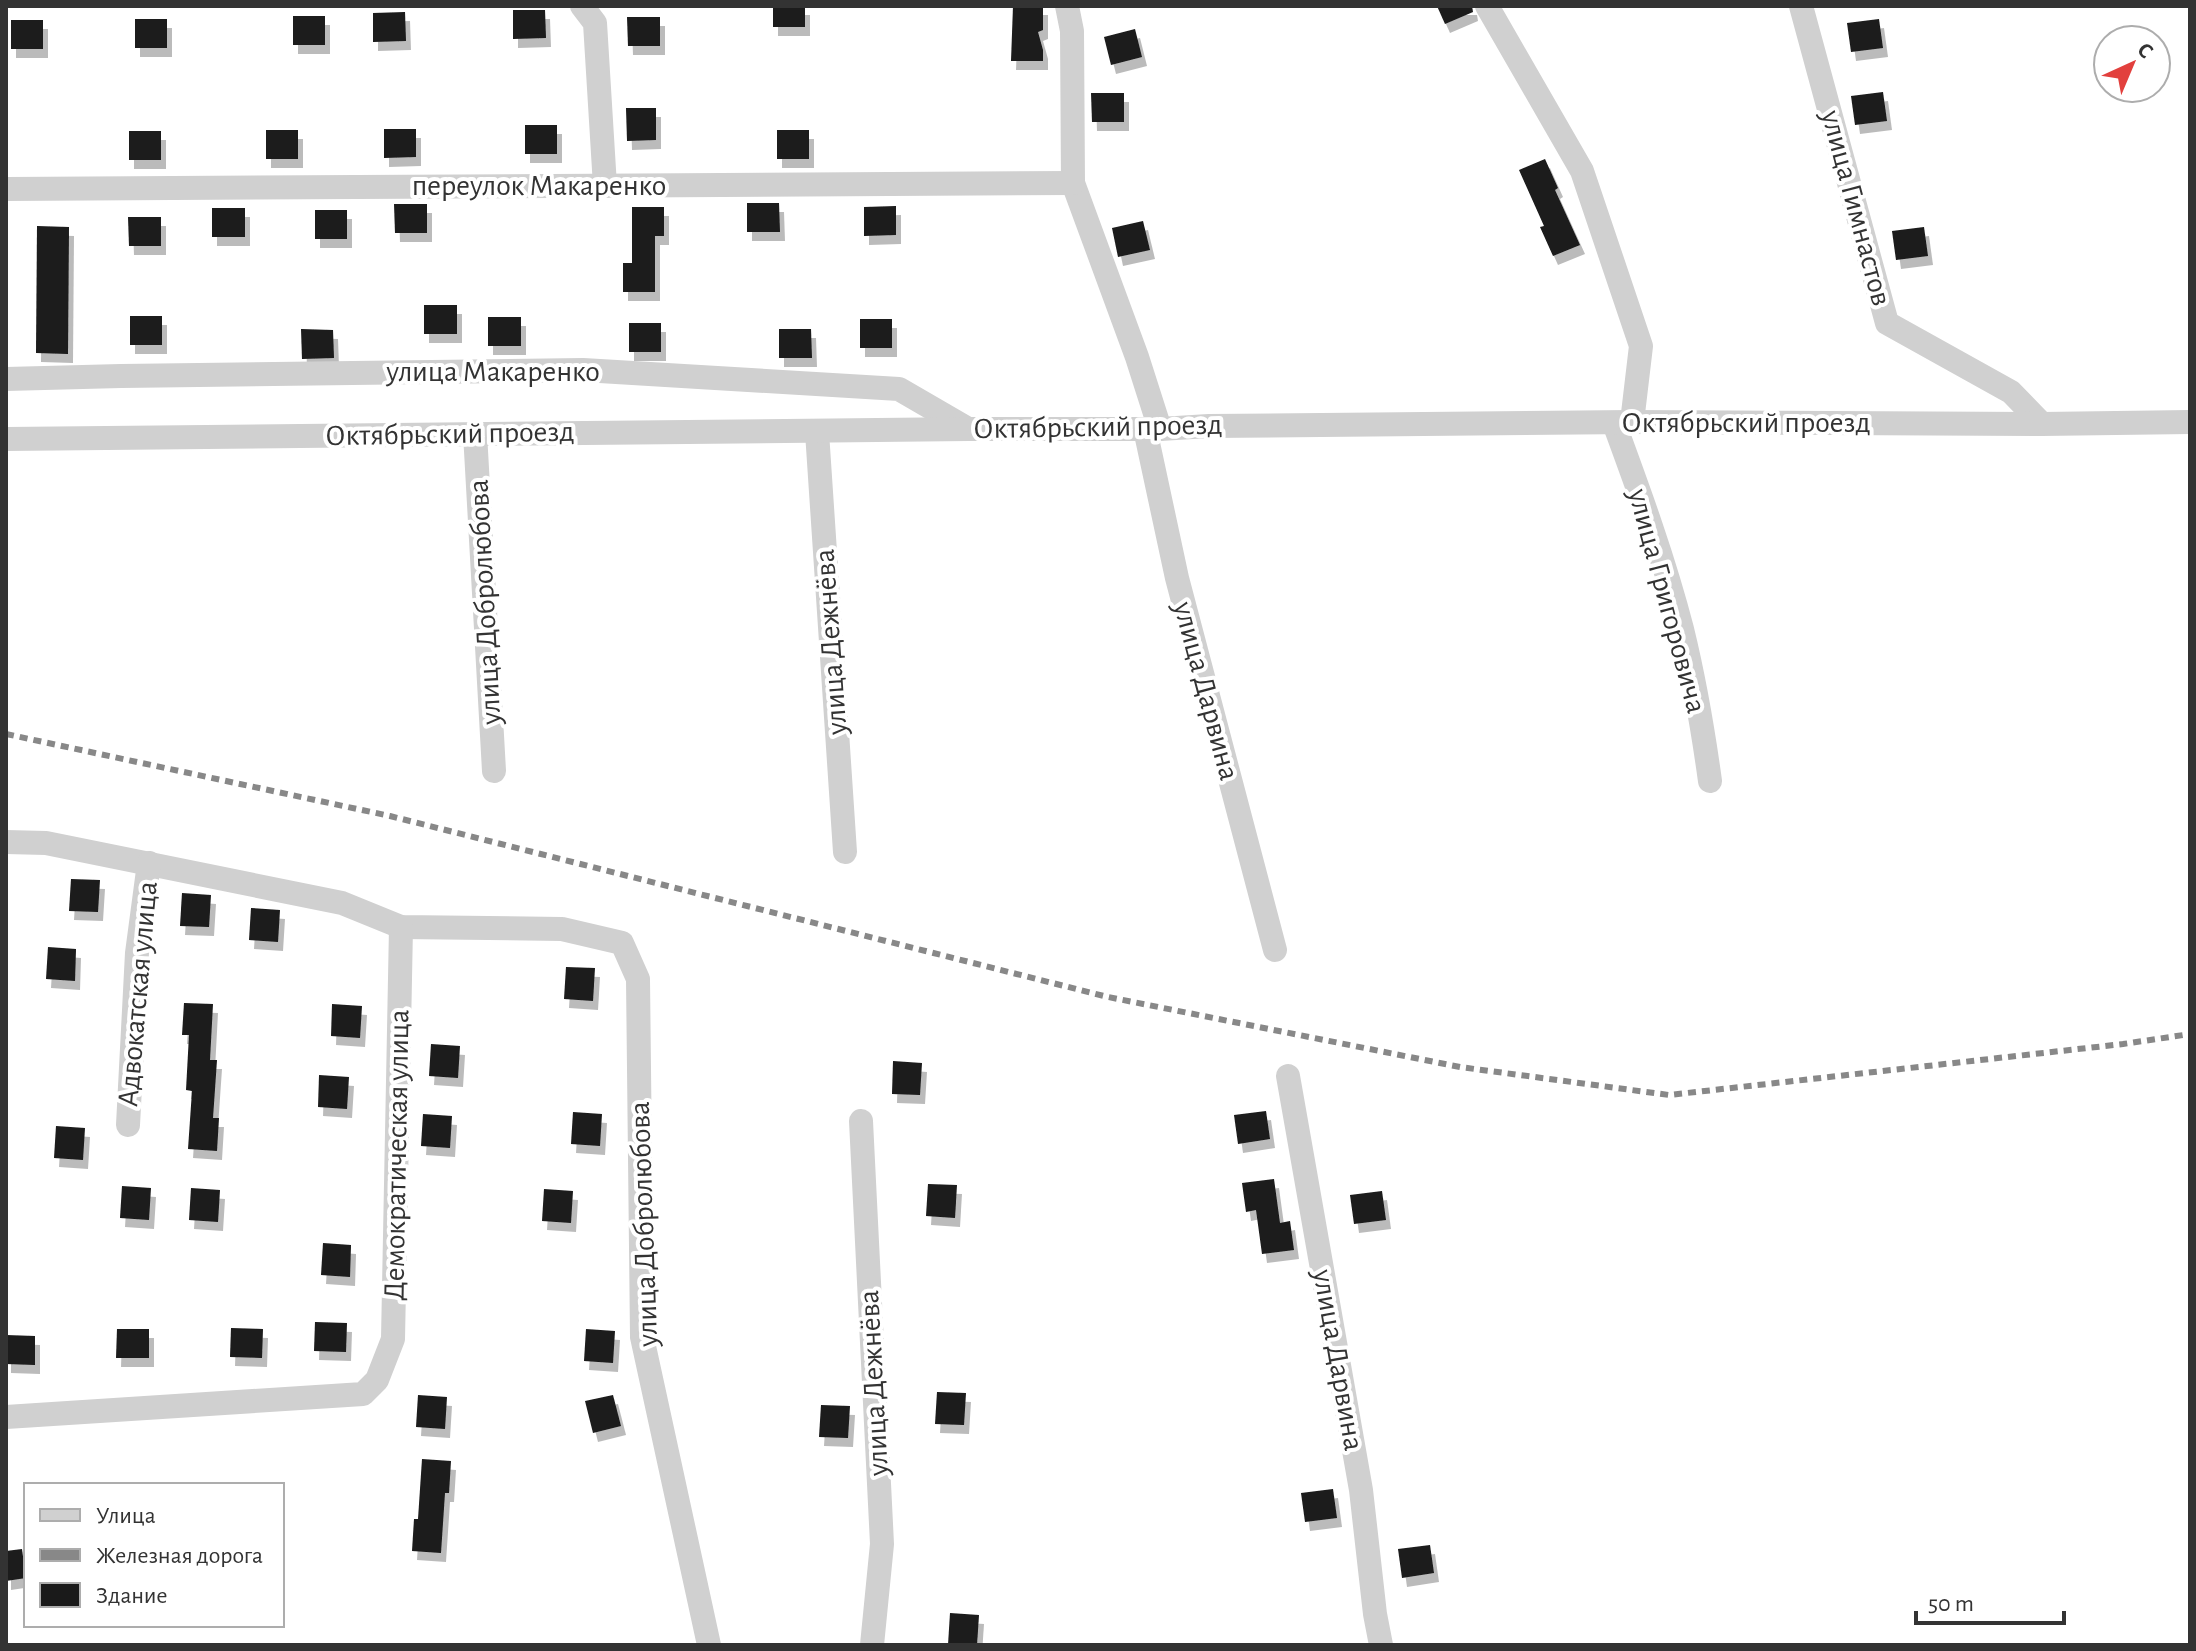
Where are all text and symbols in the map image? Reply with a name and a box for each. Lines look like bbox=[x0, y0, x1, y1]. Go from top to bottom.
north arrow bbox=[2092, 24, 2172, 104]
text: С bbox=[2133, 38, 2157, 62]
street label: улица Гимнастов bbox=[1815, 106, 1897, 309]
street label: переулок Макаренко bbox=[412, 171, 666, 201]
street label: улица Макаренко bbox=[385, 357, 600, 387]
street label: Октябрьский проезд bbox=[1621, 408, 1871, 438]
street label: Октябрьский проезд bbox=[973, 410, 1223, 444]
street label: Октябрьский проезд bbox=[325, 417, 575, 451]
street label: улица Добролюбова bbox=[464, 479, 506, 726]
street label: улица Григоровича bbox=[1622, 484, 1711, 717]
street label: улица Дежнёва bbox=[810, 548, 853, 737]
street label: улица Дарвина bbox=[1168, 598, 1244, 783]
street label: Адвокатская улица bbox=[113, 880, 163, 1108]
street label: Демократическая улица bbox=[379, 1009, 415, 1301]
street label: улица Добролюбова bbox=[625, 1101, 663, 1348]
street label: улица Дарвина bbox=[1307, 1266, 1369, 1453]
street label: улица Дежнёва bbox=[854, 1289, 894, 1478]
legend bbox=[24, 1483, 284, 1627]
text: Улица bbox=[96, 1504, 156, 1528]
text: Железная дорога bbox=[96, 1544, 263, 1568]
scale bar bbox=[1916, 1575, 2064, 1625]
text: Здание bbox=[96, 1584, 167, 1608]
text: 50 m bbox=[1928, 1592, 1974, 1616]

